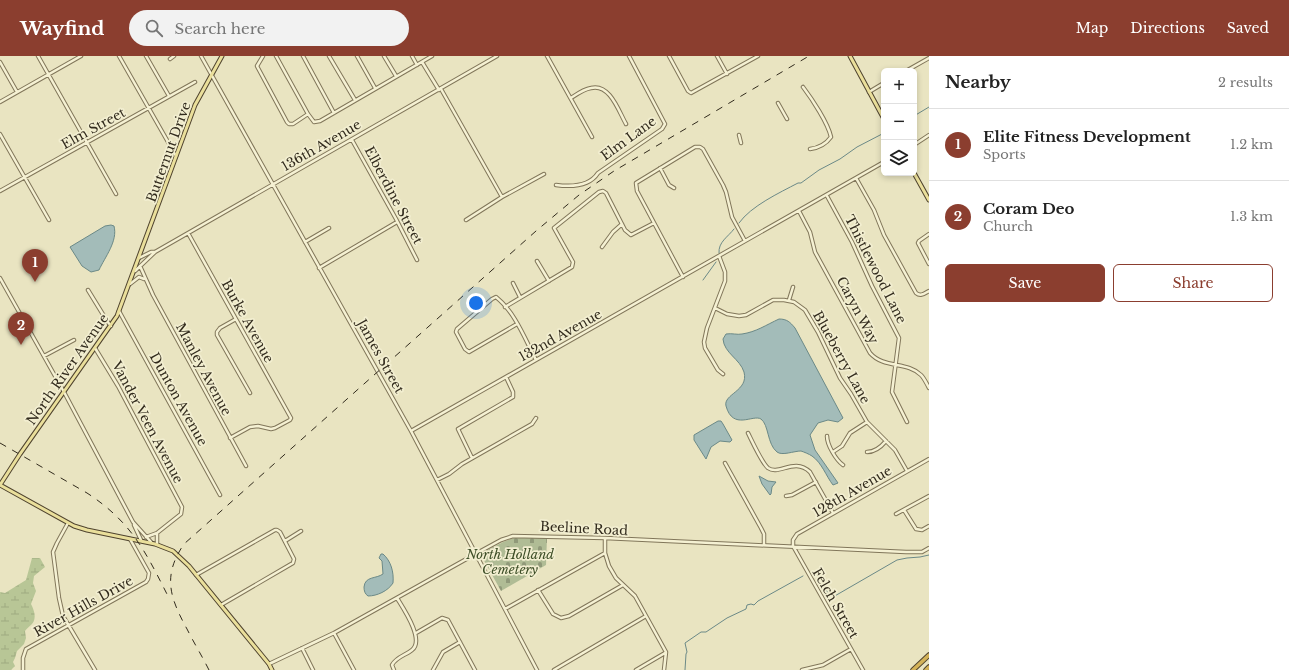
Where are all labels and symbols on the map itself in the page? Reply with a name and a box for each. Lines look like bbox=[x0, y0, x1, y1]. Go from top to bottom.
street label: Butternut Drive bbox=[142, 100, 195, 205]
street label: Elm Street bbox=[58, 104, 128, 153]
street label: Elm Lane bbox=[597, 113, 659, 164]
street label: 136th Avenue bbox=[279, 116, 364, 175]
street label: Elberdine Street bbox=[361, 144, 426, 247]
street label: Thistlewood Lane bbox=[841, 212, 910, 326]
pin: 1 bbox=[22, 249, 48, 282]
street label: Caryn Way bbox=[833, 274, 883, 347]
street label: Burke Avenue bbox=[218, 277, 277, 366]
your location bbox=[466, 293, 486, 313]
street label: 132nd Avenue bbox=[516, 306, 605, 365]
street label: Blueberry Lane bbox=[809, 308, 874, 407]
street label: North River Avenue bbox=[23, 310, 112, 428]
pin: 2 bbox=[8, 312, 34, 345]
street label: James Street bbox=[352, 314, 408, 396]
street label: Manley Avenue bbox=[172, 320, 235, 418]
street label: Dunton Avenue bbox=[146, 350, 211, 449]
street label: Vander Veen Avenue bbox=[108, 357, 187, 486]
street label: 128th Avenue bbox=[810, 462, 895, 521]
street label: Beeline Road bbox=[539, 518, 629, 539]
park label: North Holland Cemetery bbox=[465, 546, 554, 578]
street label: Felch Street bbox=[809, 565, 863, 642]
street label: River Hills Drive bbox=[31, 572, 136, 641]

